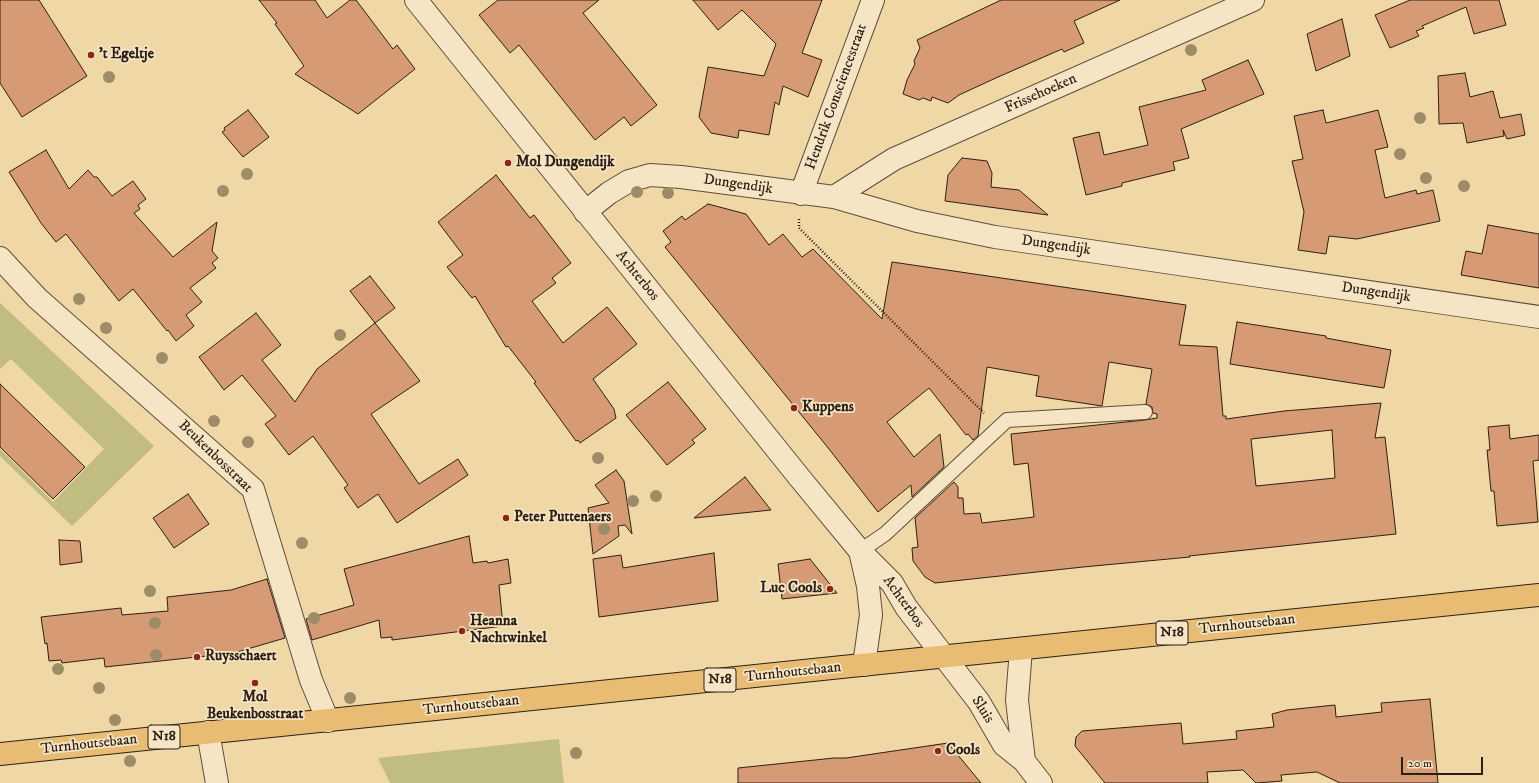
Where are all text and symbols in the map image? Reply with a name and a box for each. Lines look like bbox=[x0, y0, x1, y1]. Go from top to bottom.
street label: Hendrik Consciencestraat bbox=[802, 22, 872, 172]
place label: 't Egeltje bbox=[99, 46, 154, 64]
marker: 't Egeltje bbox=[86, 50, 96, 60]
street label: Frissehoeken bbox=[1002, 70, 1080, 118]
place label: Mol Dungendijk bbox=[516, 154, 614, 172]
marker: Mol Dungendijk bbox=[503, 158, 513, 168]
street label: Dungendijk bbox=[702, 171, 774, 199]
street label: Dungendijk bbox=[1020, 232, 1092, 260]
street label: Achterbos bbox=[611, 247, 663, 305]
street label: Dungendijk bbox=[1340, 279, 1412, 307]
place label: Kuppens bbox=[802, 399, 854, 417]
marker: Kuppens bbox=[789, 403, 799, 413]
street label: Beukenbosstraat bbox=[174, 417, 256, 497]
place label: Peter Puttenaers bbox=[514, 509, 611, 527]
marker: Peter Puttenaers bbox=[501, 513, 511, 523]
street label: Achterbos bbox=[878, 573, 928, 631]
place label: Luc Cools bbox=[760, 580, 822, 598]
marker: Luc Cools bbox=[825, 584, 835, 594]
street label: Turnhoutsebaan bbox=[1198, 611, 1296, 639]
place label: Heanna Nachtwinkel bbox=[470, 613, 547, 648]
road number: N18 bbox=[1156, 621, 1188, 645]
marker: Heanna Nachtwinkel bbox=[457, 626, 467, 636]
place label: Ruysschaert bbox=[205, 648, 277, 666]
marker: Ruysschaert bbox=[192, 652, 202, 662]
street label: Turnhoutsebaan bbox=[744, 659, 842, 687]
road number: N18 bbox=[704, 668, 736, 692]
marker: Mol Beukenbosstraat bbox=[250, 678, 260, 688]
place label: Mol Beukenbosstraat bbox=[207, 689, 303, 724]
street label: Turnhoutsebaan bbox=[422, 692, 520, 720]
street label: Sluis bbox=[967, 693, 997, 727]
road number: N18 bbox=[148, 725, 180, 749]
street label: Turnhoutsebaan bbox=[40, 731, 138, 759]
place label: Cools bbox=[946, 742, 980, 760]
marker: Cools bbox=[933, 746, 943, 756]
scale bar bbox=[1403, 749, 1485, 775]
text: 20 m bbox=[1408, 756, 1432, 771]

